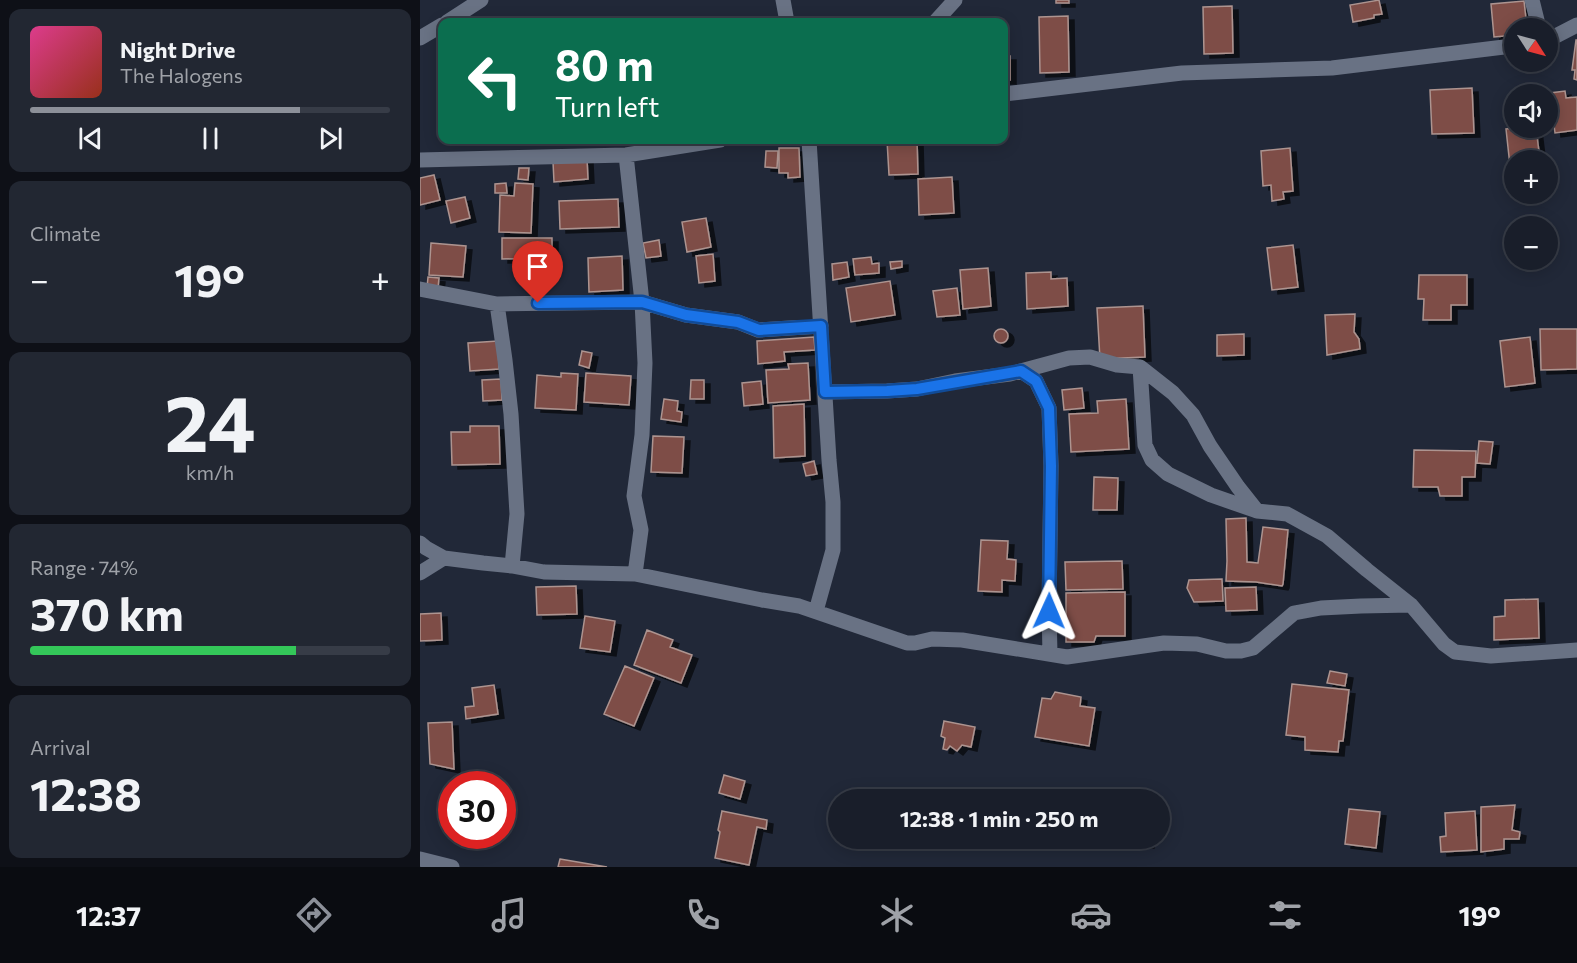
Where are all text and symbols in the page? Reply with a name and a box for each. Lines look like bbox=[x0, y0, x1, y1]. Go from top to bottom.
north arrow bbox=[1504, 18, 1558, 72]
map controls bbox=[1504, 18, 1558, 270]
text: Night Drive bbox=[120, 36, 235, 63]
text: 80 m bbox=[555, 38, 654, 90]
icon: left bbox=[456, 42, 534, 120]
text: The Halogens bbox=[120, 63, 243, 87]
button: sound bbox=[1504, 84, 1558, 138]
text: Turn left bbox=[555, 90, 659, 123]
icon: previous bbox=[74, 122, 107, 155]
icon: pause bbox=[194, 122, 227, 155]
icon: next bbox=[314, 122, 347, 155]
button: + bbox=[1504, 150, 1558, 204]
button: − bbox=[1504, 216, 1558, 270]
text: Climate bbox=[30, 221, 100, 245]
pin bbox=[512, 241, 563, 303]
icon: arrive bbox=[521, 250, 554, 283]
text: 19° bbox=[174, 251, 245, 306]
text: − bbox=[30, 258, 49, 299]
text: + bbox=[371, 258, 390, 299]
text: 24 bbox=[164, 373, 256, 468]
text: km/h bbox=[186, 460, 234, 484]
text: Range · 74% bbox=[30, 555, 138, 579]
position arrow bbox=[1017, 579, 1081, 643]
text: 370 km bbox=[30, 585, 184, 640]
text: Arrival bbox=[30, 735, 91, 759]
text: 12:38 bbox=[30, 765, 142, 820]
speed limit sign: 30 bbox=[438, 771, 516, 849]
text: 12:38 · 1 min · 250 m bbox=[900, 805, 1098, 832]
icon: directions bbox=[293, 894, 335, 936]
icon: music bbox=[488, 894, 530, 936]
icon: phone bbox=[682, 894, 724, 936]
icon: climate bbox=[876, 894, 918, 936]
icon: car bbox=[1070, 894, 1112, 936]
icon: filters bbox=[1264, 894, 1306, 936]
text: 12:37 bbox=[76, 899, 141, 932]
text: 19° bbox=[1458, 899, 1501, 932]

